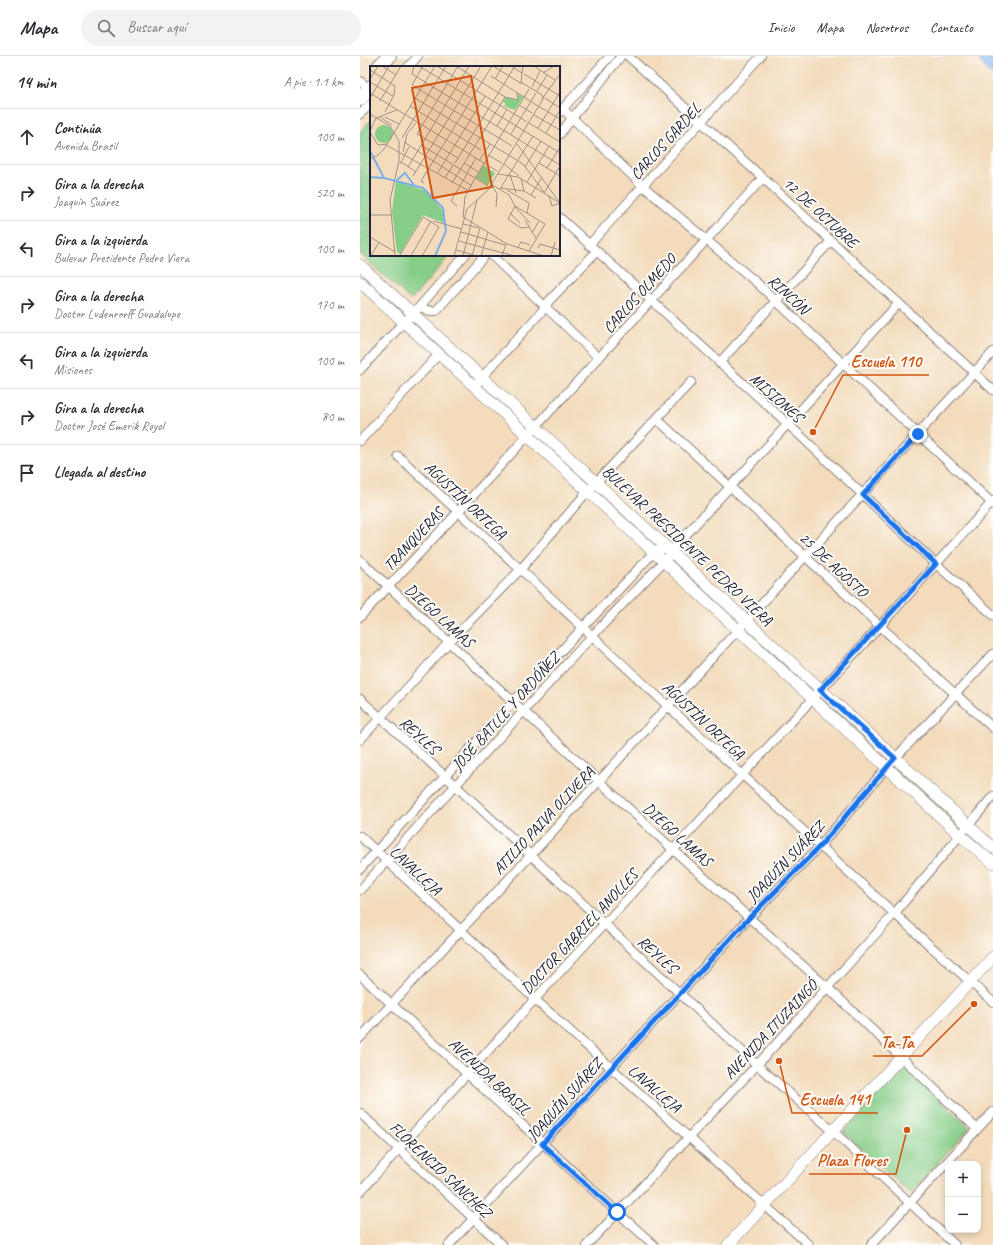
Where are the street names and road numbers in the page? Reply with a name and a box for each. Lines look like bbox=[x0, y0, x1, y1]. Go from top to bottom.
street label: CARLOS GARDEL bbox=[626, 99, 705, 184]
street label: 12 DE OCTUBRE bbox=[779, 173, 864, 254]
street label: CARLOS OLMEDO bbox=[599, 248, 682, 338]
street label: RINCÓN bbox=[764, 271, 815, 320]
street label: MISIONES bbox=[746, 369, 809, 429]
street label: AGUSTÍN ORTEGA bbox=[420, 457, 511, 545]
street label: BULEVAR PRESIDENTE PEDRO VIERA bbox=[598, 461, 777, 631]
street label: TRANQUERAS bbox=[379, 502, 450, 576]
street label: 25 DE AGOSTO bbox=[795, 528, 873, 603]
street label: DIEGO LAMAS bbox=[401, 579, 480, 654]
street label: JOSÉ BATLLE Y ORDÓÑEZ bbox=[447, 646, 566, 776]
street label: AGUSTÍN ORTEGA bbox=[658, 677, 749, 765]
street label: REYLES bbox=[395, 713, 446, 761]
street label: ATILIO PAIVA OLIVERA bbox=[489, 762, 599, 879]
street label: DIEGO LAMAS bbox=[639, 798, 718, 873]
street label: JOAQUÍN SUÁREZ bbox=[742, 815, 831, 907]
street label: LAVALLEJA bbox=[385, 842, 446, 900]
street label: DOCTOR GABRIEL ANOLLES bbox=[517, 863, 644, 998]
street label: REYLES bbox=[633, 932, 684, 980]
street label: AVENIDA ITUZAINGÓ bbox=[720, 974, 823, 1083]
street label: AVENIDA BRASIL bbox=[444, 1034, 535, 1121]
street label: JOAQUÍN SUÁREZ bbox=[522, 1052, 609, 1146]
street label: LAVALLEJA bbox=[624, 1060, 686, 1118]
street label: FLORENCIO SÁNCHEZ bbox=[385, 1117, 497, 1224]

